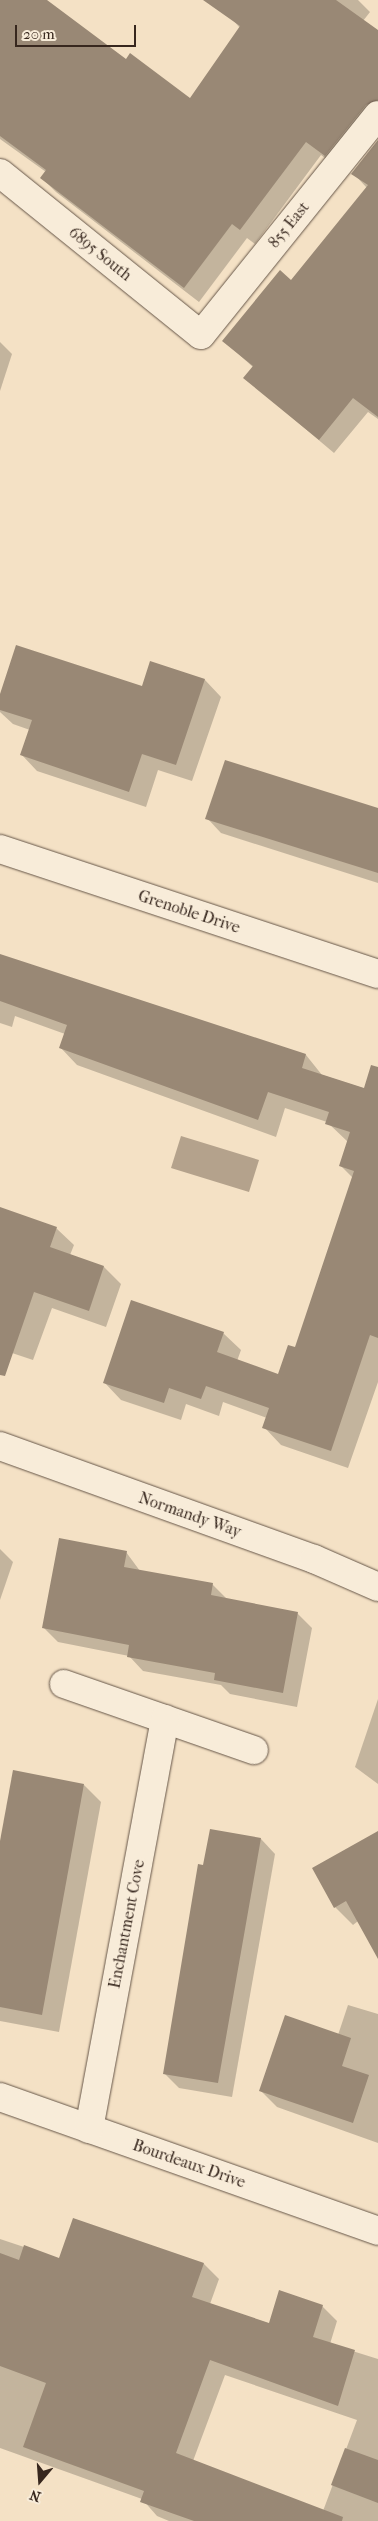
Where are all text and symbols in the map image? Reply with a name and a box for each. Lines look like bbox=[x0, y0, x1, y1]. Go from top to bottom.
scale bar bbox=[18, 15, 139, 47]
text: 20 m bbox=[23, 25, 55, 43]
street label: 855 East bbox=[265, 198, 313, 252]
street label: 6895 South bbox=[65, 223, 135, 285]
street label: Grenoble Drive bbox=[136, 886, 242, 938]
street label: Normandy Way bbox=[136, 1488, 244, 1542]
street label: Enchantment Cove bbox=[105, 1858, 149, 1990]
street label: Bourdeaux Drive bbox=[130, 2136, 248, 2192]
north arrow bbox=[15, 2456, 65, 2506]
text: N bbox=[28, 2486, 43, 2505]

